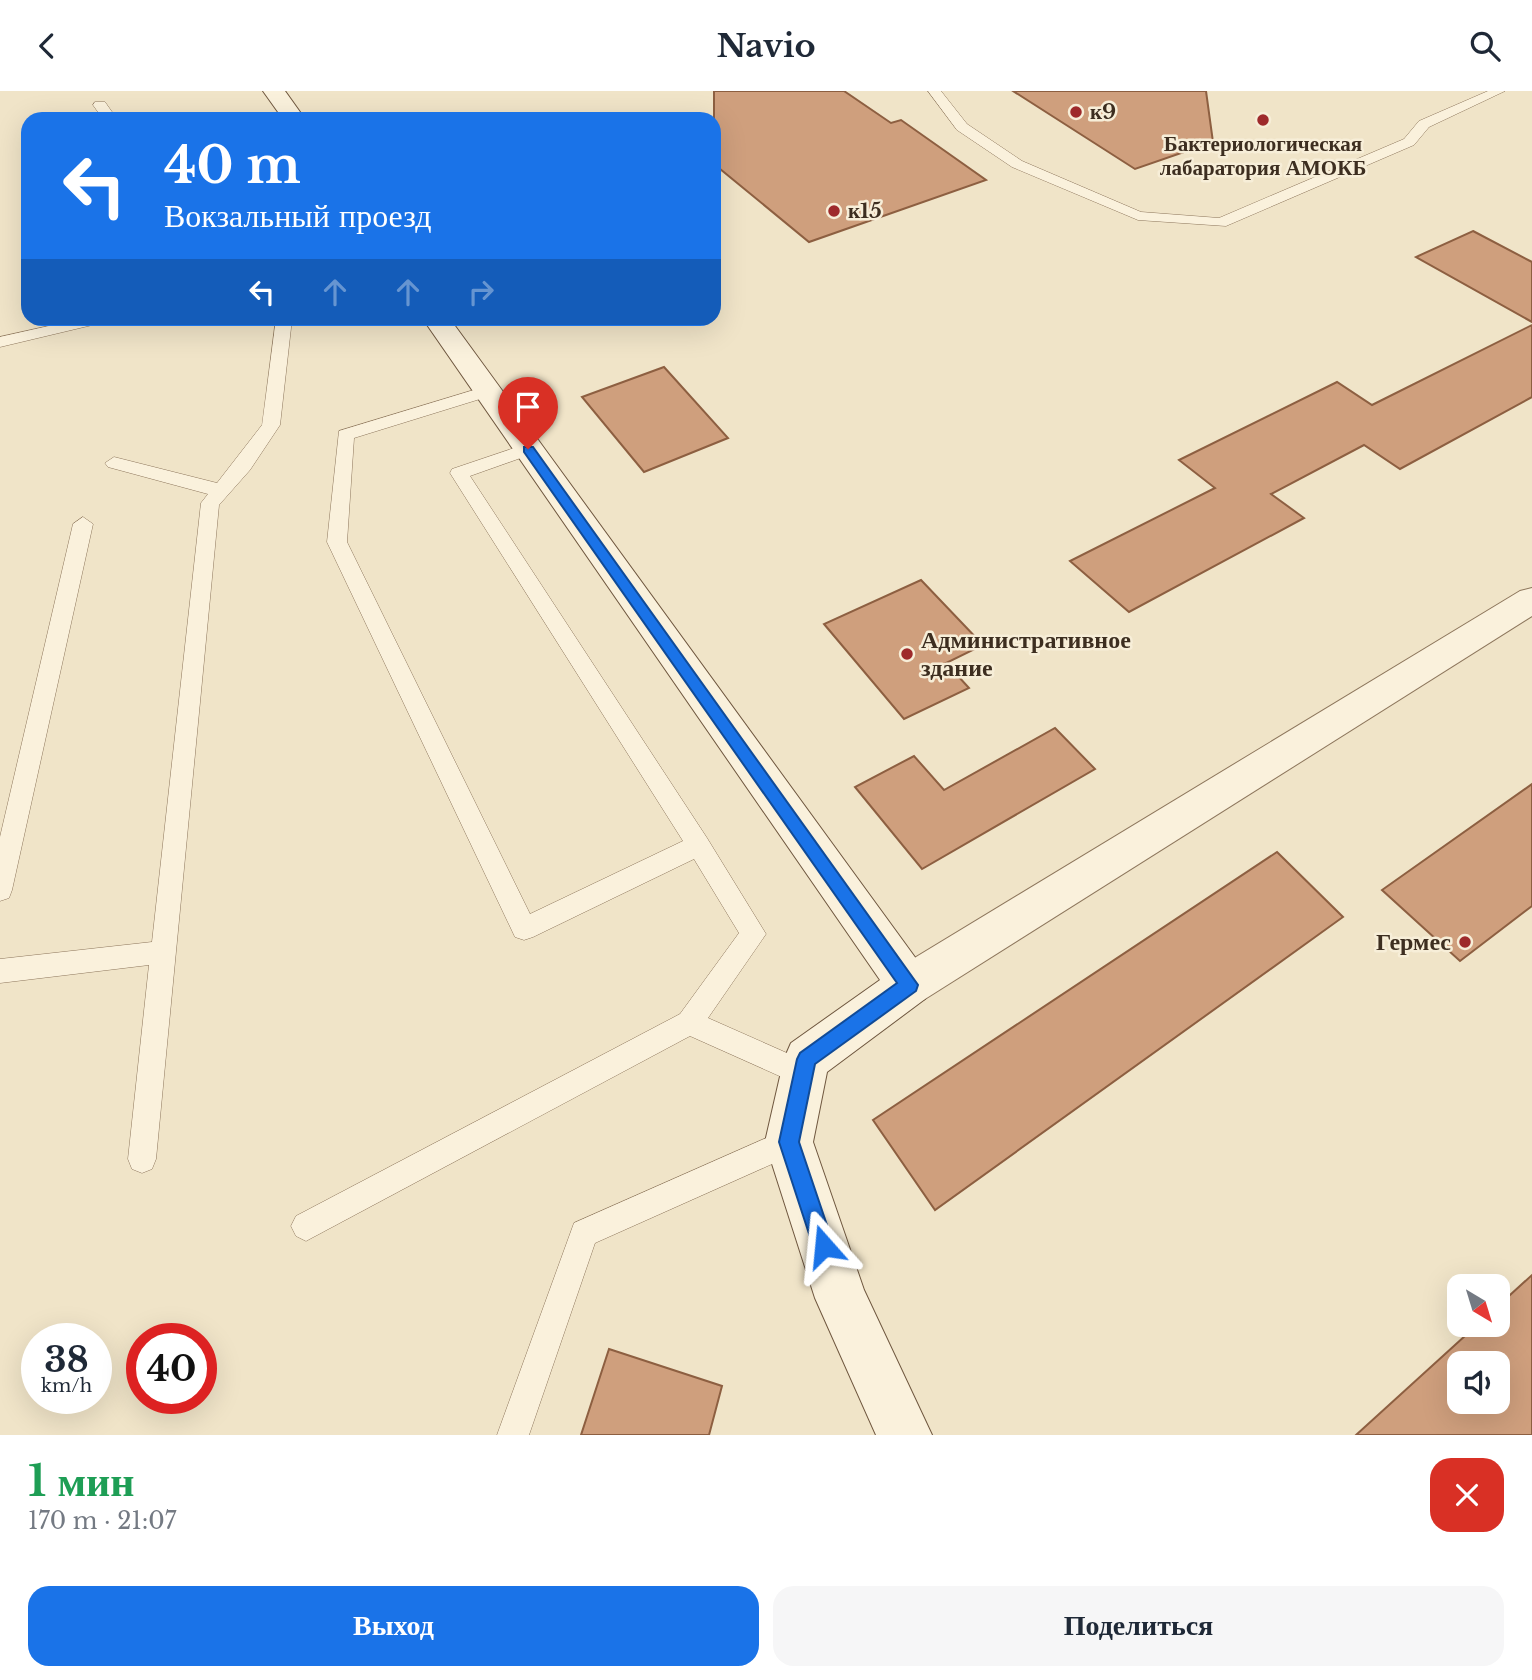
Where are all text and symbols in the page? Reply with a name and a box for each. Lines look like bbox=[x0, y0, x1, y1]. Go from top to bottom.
text: Navio bbox=[716, 26, 816, 66]
icon: back bbox=[28, 27, 66, 65]
icon: search bbox=[1466, 27, 1504, 65]
place label: к9 bbox=[1090, 99, 1116, 125]
marker: к9 bbox=[1068, 104, 1084, 120]
marker: Бактериологическая лабаратория АМОКБ bbox=[1255, 112, 1271, 128]
place label: Бактериологическая лабаратория АМОКБ bbox=[1160, 131, 1366, 181]
text: 40 m bbox=[164, 135, 301, 196]
icon: left bbox=[49, 140, 140, 231]
text: Вокзальный проезд bbox=[164, 196, 432, 236]
place label: к15 bbox=[848, 198, 882, 224]
marker: к15 bbox=[826, 203, 842, 219]
icon: left bbox=[243, 273, 281, 311]
icon: ahead bbox=[316, 273, 354, 311]
icon: ahead bbox=[389, 273, 427, 311]
icon: right bbox=[462, 273, 500, 311]
pin bbox=[498, 377, 558, 449]
icon: arrive bbox=[509, 388, 547, 426]
place label: Административное здание bbox=[921, 625, 1131, 682]
marker: Административное здание bbox=[899, 646, 915, 662]
place label: Гермес bbox=[1376, 927, 1451, 956]
marker: Гермес bbox=[1457, 934, 1473, 950]
position arrow bbox=[787, 1209, 861, 1283]
north arrow bbox=[1447, 1274, 1510, 1337]
map controls bbox=[1447, 1274, 1510, 1414]
speed limit sign: 40 bbox=[126, 1323, 217, 1414]
text: 38 bbox=[44, 1338, 89, 1381]
button: sound bbox=[1447, 1351, 1510, 1414]
text: km/h bbox=[41, 1375, 92, 1397]
text: 1 мин bbox=[28, 1455, 135, 1507]
button: close bbox=[1430, 1458, 1504, 1532]
text: 170 m · 21:07 bbox=[28, 1507, 176, 1535]
button: Выход bbox=[28, 1586, 759, 1666]
button: Поделиться bbox=[773, 1586, 1504, 1666]

